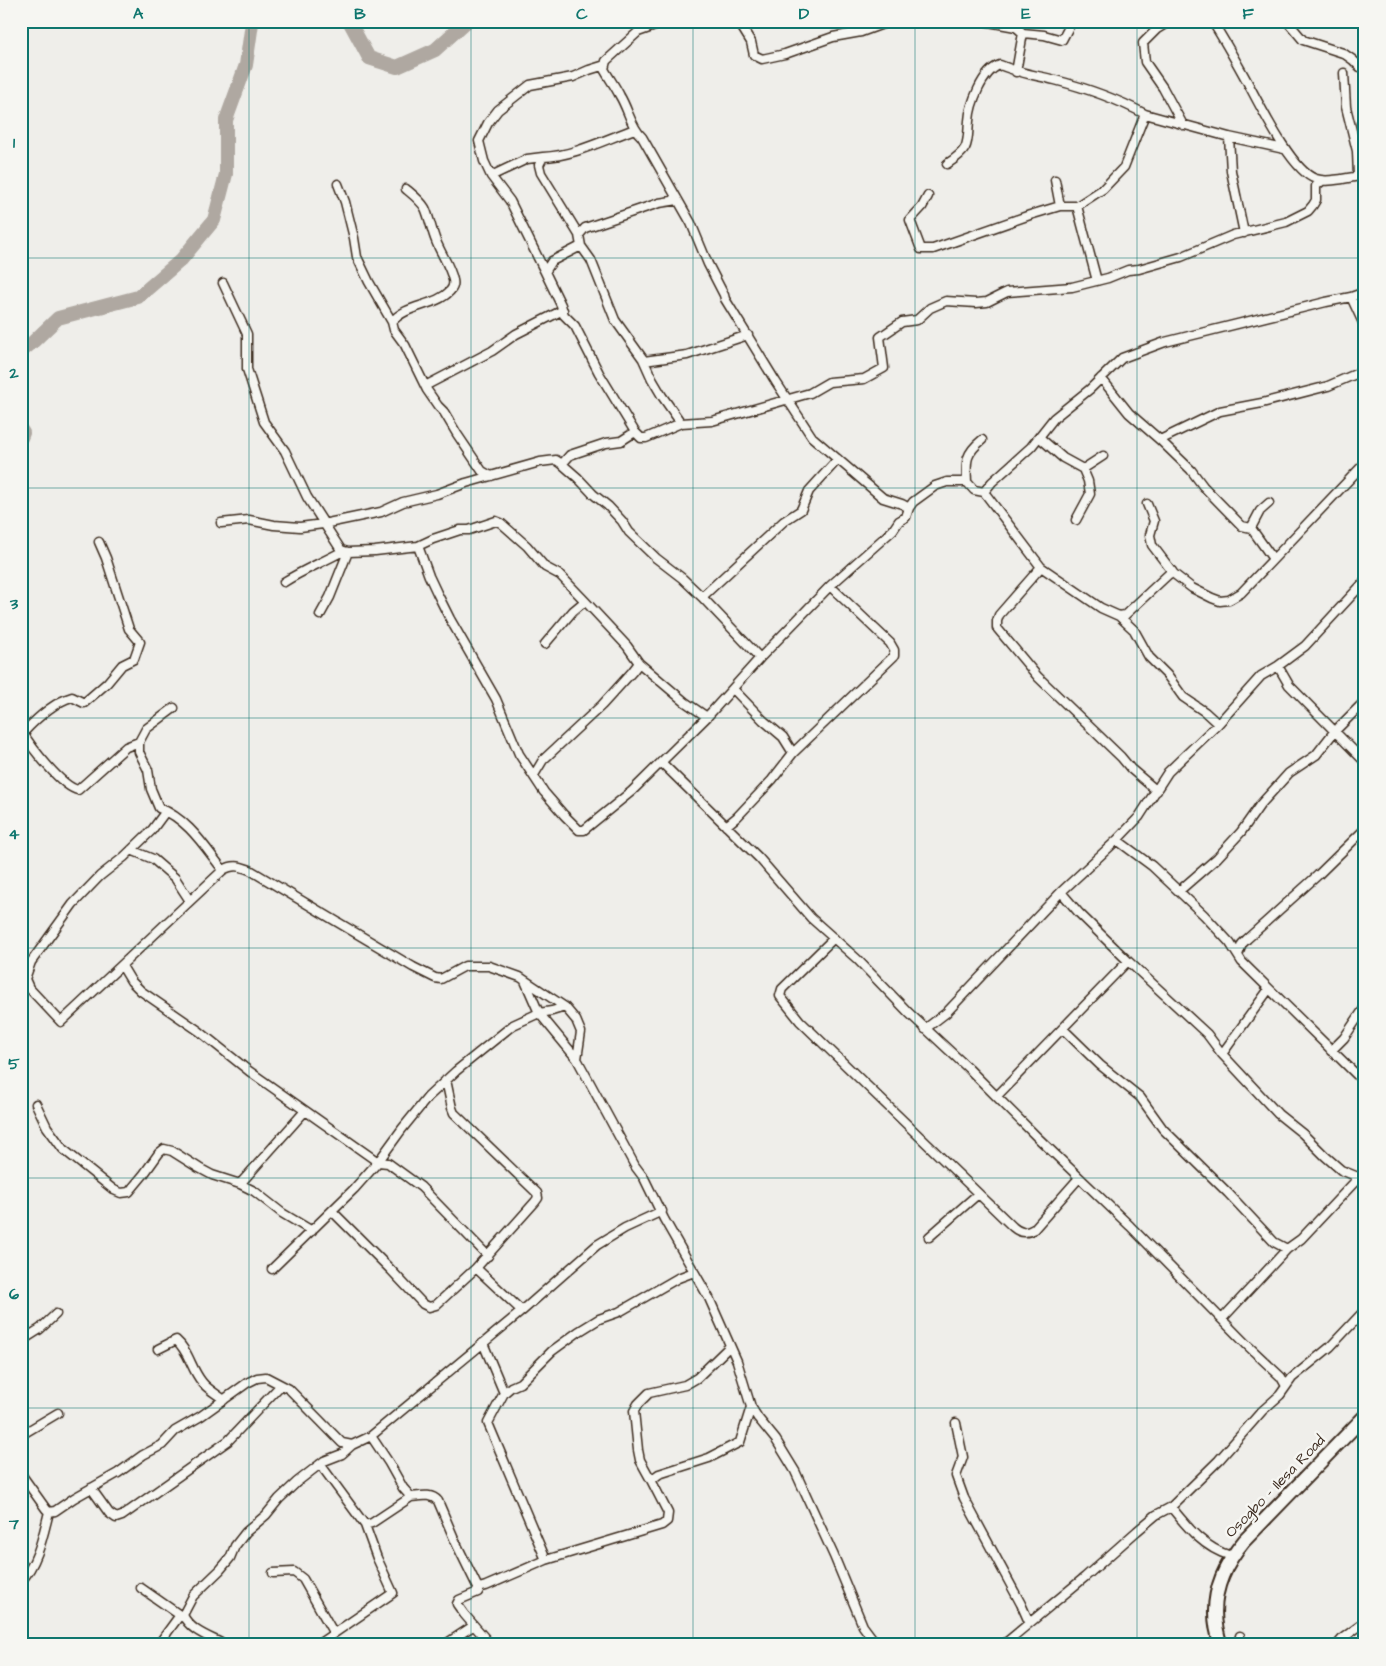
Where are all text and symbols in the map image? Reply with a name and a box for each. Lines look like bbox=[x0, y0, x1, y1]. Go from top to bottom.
text: A bbox=[133, 3, 144, 25]
text: B bbox=[354, 3, 366, 25]
text: C bbox=[576, 3, 588, 25]
text: D bbox=[799, 3, 810, 25]
text: E bbox=[1021, 3, 1031, 25]
text: F bbox=[1242, 3, 1254, 25]
text: 1 bbox=[13, 132, 16, 154]
text: 2 bbox=[8, 362, 19, 384]
text: 3 bbox=[9, 593, 19, 615]
text: 4 bbox=[9, 823, 20, 845]
text: 5 bbox=[8, 1053, 20, 1075]
text: 6 bbox=[9, 1283, 19, 1305]
street label: Osogbo - Ilesa Road bbox=[1221, 1430, 1331, 1543]
text: 7 bbox=[8, 1513, 19, 1535]

